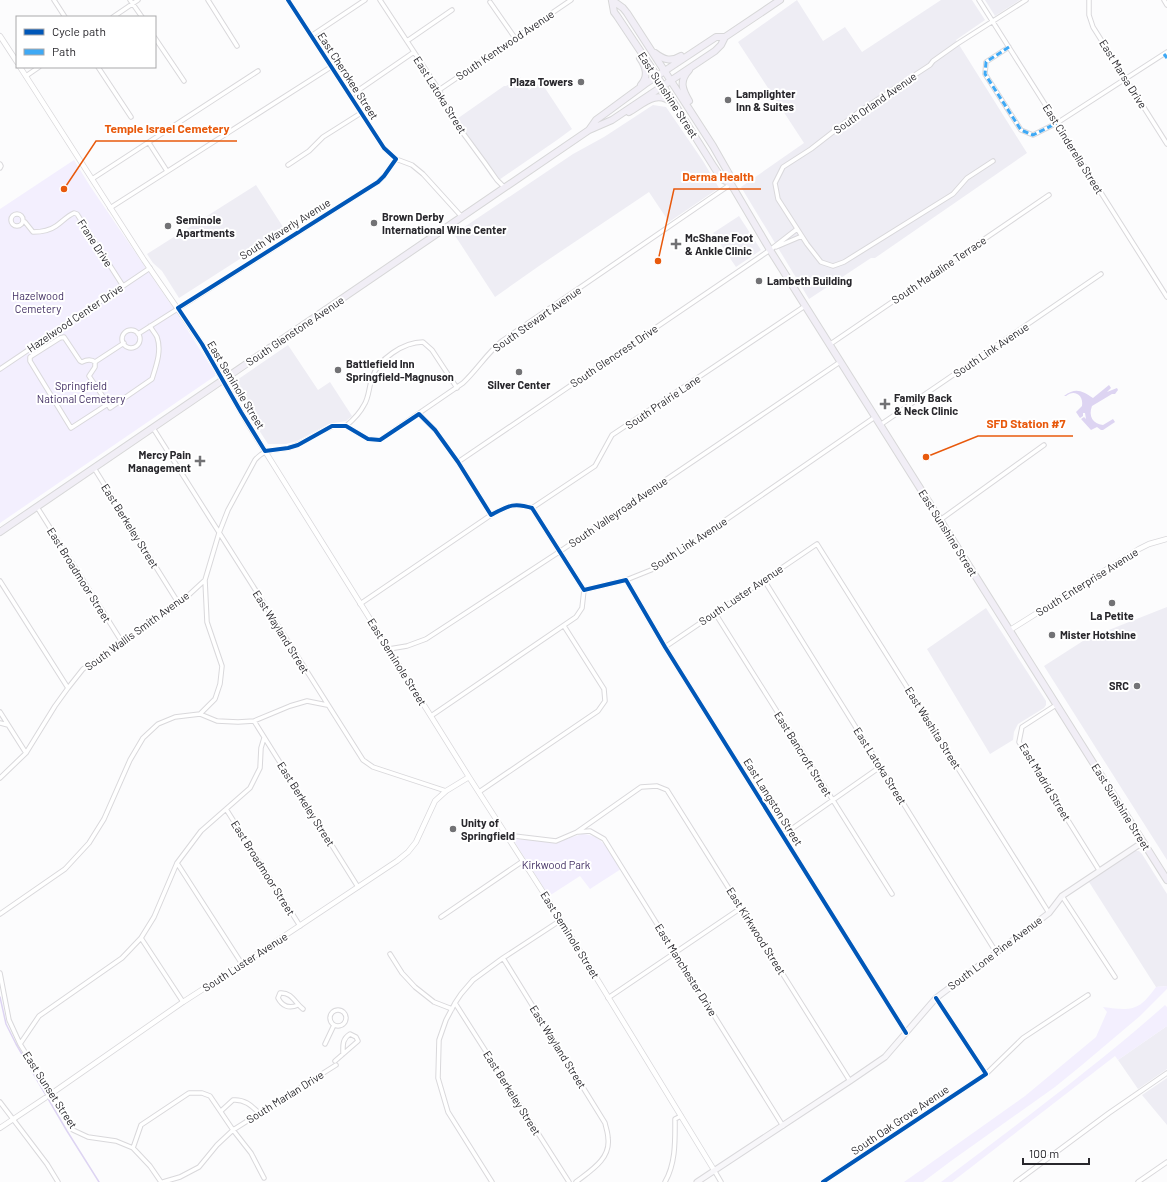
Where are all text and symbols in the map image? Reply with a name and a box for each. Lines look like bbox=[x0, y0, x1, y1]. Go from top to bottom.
street label: South Kentwood Avenue bbox=[453, 7, 556, 82]
legend bbox=[16, 16, 156, 68]
text: Cycle path bbox=[52, 24, 106, 38]
street label: East Cherokee Street bbox=[315, 30, 381, 122]
street label: East Marsa Drive bbox=[1097, 37, 1150, 111]
text: Path bbox=[52, 44, 76, 58]
street label: East Sunshine Street bbox=[636, 49, 701, 140]
street label: East Latoka Street bbox=[411, 54, 469, 136]
street label: South Orland Avenue bbox=[831, 69, 919, 136]
place label: Plaza Towers bbox=[510, 75, 573, 88]
marker: Plaza Towers bbox=[576, 77, 586, 87]
place label: Lamplighter Inn & Suites bbox=[736, 87, 796, 113]
marker: Lamplighter Inn & Suites bbox=[723, 95, 733, 105]
street label: East Cinderella Street bbox=[1040, 101, 1106, 196]
callout: Temple Israel Cemetery bbox=[96, 117, 237, 141]
text: Temple Israel Cemetery bbox=[104, 121, 230, 135]
callout: Derma Health bbox=[674, 165, 761, 189]
text: Derma Health bbox=[682, 169, 754, 183]
street label: South Waverly Avenue bbox=[237, 195, 333, 262]
place label: Brown Derby International Wine Center bbox=[382, 210, 507, 236]
place label: Seminole Apartments bbox=[176, 213, 235, 239]
street label: Frane Drive bbox=[75, 216, 116, 269]
marker: Brown Derby International Wine Center bbox=[369, 218, 379, 228]
marker: Seminole Apartments bbox=[163, 221, 173, 231]
place label: McShane Foot & Ankle Clinic bbox=[685, 231, 753, 257]
street label: South Madaline Terrace bbox=[889, 233, 989, 306]
marker: McShane Foot & Ankle Clinic bbox=[670, 238, 682, 250]
place label: Lambeth Building bbox=[767, 274, 852, 287]
marker: Lambeth Building bbox=[754, 276, 764, 286]
street label: Hazelwood Center Drive bbox=[24, 281, 125, 355]
street label: South Stewart Avenue bbox=[490, 283, 584, 354]
park label: Hazelwood Cemetery bbox=[12, 289, 64, 315]
street label: South Glenstone Avenue bbox=[243, 293, 346, 368]
street label: South Link Avenue bbox=[951, 319, 1031, 380]
street label: South Glencrest Drive bbox=[567, 321, 660, 390]
street label: East Seminole Street bbox=[205, 338, 268, 431]
place label: Battlefield Inn Springfield-Magnuson bbox=[346, 357, 454, 383]
marker: Battlefield Inn Springfield-Magnuson bbox=[333, 365, 343, 375]
marker: Silver Center bbox=[514, 367, 524, 377]
street label: South Prairie Lane bbox=[623, 372, 703, 432]
place label: Silver Center bbox=[488, 378, 551, 391]
park label: Springfield National Cemetery bbox=[37, 379, 125, 405]
place label: Family Back & Neck Clinic bbox=[894, 391, 958, 417]
marker: Family Back & Neck Clinic bbox=[879, 398, 891, 410]
callout: SFD Station #7 bbox=[978, 412, 1073, 436]
text: SFD Station #7 bbox=[986, 416, 1066, 430]
place label: Mercy Pain Management bbox=[128, 448, 191, 474]
marker: Mercy Pain Management bbox=[194, 455, 206, 467]
street label: South Valleyroad Avenue bbox=[566, 474, 670, 550]
street label: East Berkeley Street bbox=[99, 481, 162, 570]
street label: East Sunshine Street bbox=[916, 487, 980, 579]
street label: South Link Avenue bbox=[648, 514, 729, 573]
street label: East Broadmoor Street bbox=[45, 525, 114, 625]
street label: South Enterprise Avenue bbox=[1033, 545, 1140, 618]
street label: South Luster Avenue bbox=[696, 562, 785, 628]
street label: South Wallis Smith Avenue bbox=[82, 588, 192, 673]
street label: East Wayland Street bbox=[251, 588, 312, 676]
marker: La Petite bbox=[1107, 598, 1117, 608]
place label: La Petite bbox=[1090, 609, 1134, 622]
street label: East Seminole Street bbox=[365, 616, 430, 708]
place label: Mister Hotshine bbox=[1060, 628, 1136, 641]
marker: Mister Hotshine bbox=[1047, 630, 1057, 640]
place label: SRC bbox=[1109, 679, 1129, 692]
marker: SRC bbox=[1132, 681, 1142, 691]
street label: East Washita Street bbox=[903, 684, 964, 771]
street label: East Bancroft Street bbox=[772, 709, 835, 799]
street label: East Latoka Street bbox=[851, 725, 909, 807]
street label: East Madrid Street bbox=[1017, 741, 1074, 823]
street label: East Langston Street bbox=[741, 756, 806, 848]
street label: East Berkeley Street bbox=[275, 759, 338, 848]
street label: East Sunshine Street bbox=[1089, 761, 1153, 853]
place label: Unity of Springfield bbox=[461, 816, 515, 842]
street label: East Broadmoor Street bbox=[229, 818, 298, 918]
marker: Unity of Springfield bbox=[448, 824, 458, 834]
park label: Kirkwood Park bbox=[522, 858, 591, 871]
street label: East Kirkwood Street bbox=[724, 885, 789, 977]
street label: East Seminole Street bbox=[538, 889, 603, 981]
street label: South Lone Pine Avenue bbox=[945, 913, 1045, 992]
street label: East Manchester Drive bbox=[653, 921, 720, 1018]
street label: South Luster Avenue bbox=[200, 929, 290, 994]
street label: East Wayland Street bbox=[528, 1003, 589, 1091]
street label: East Berkeley Street bbox=[481, 1048, 544, 1137]
street label: East Sunset Street bbox=[21, 1049, 80, 1131]
street label: South Marlan Drive bbox=[244, 1067, 326, 1126]
street label: South Oak Grove Avenue bbox=[848, 1082, 951, 1157]
scale bar bbox=[1023, 1140, 1089, 1166]
text: 100 m bbox=[1029, 1146, 1059, 1160]

